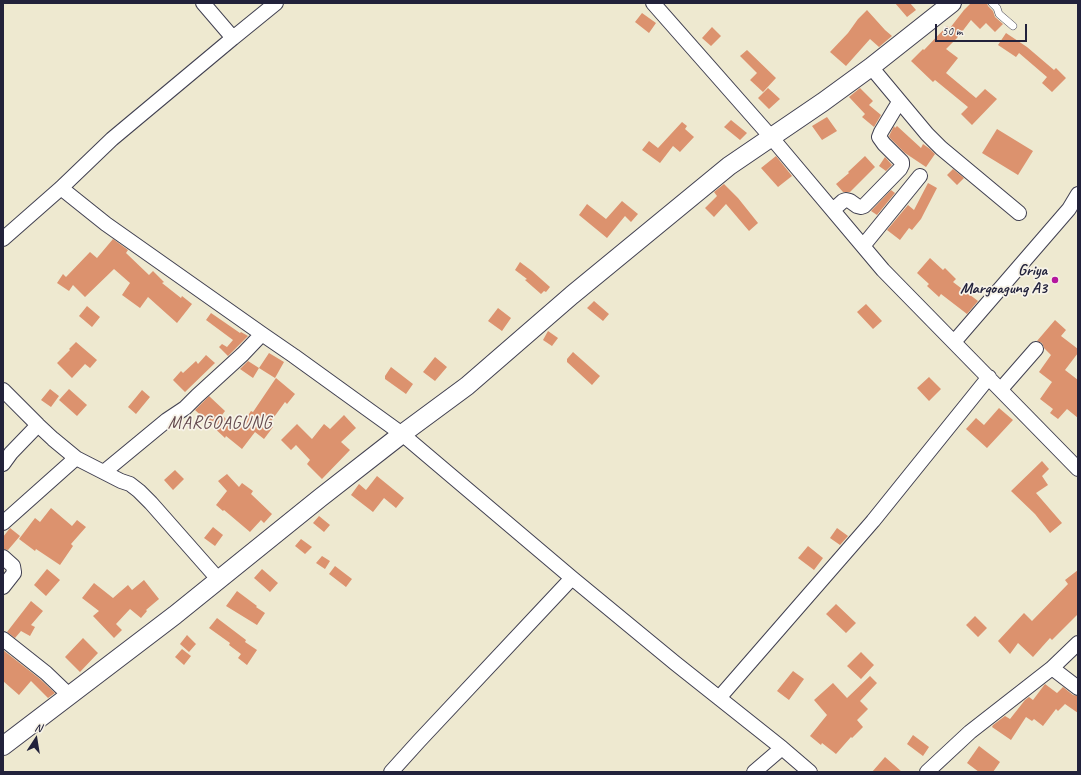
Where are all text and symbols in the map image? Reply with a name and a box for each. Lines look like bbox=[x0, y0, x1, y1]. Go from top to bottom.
scale bar bbox=[937, 16, 1029, 42]
text: 50 m bbox=[942, 23, 962, 39]
place label: Griya Margoagung A3 bbox=[960, 261, 1047, 299]
marker: Griya Margoagung A3 bbox=[1050, 275, 1060, 285]
district label: MARGOAGUNG bbox=[168, 412, 272, 434]
north arrow bbox=[16, 719, 56, 759]
text: N bbox=[34, 720, 43, 735]

